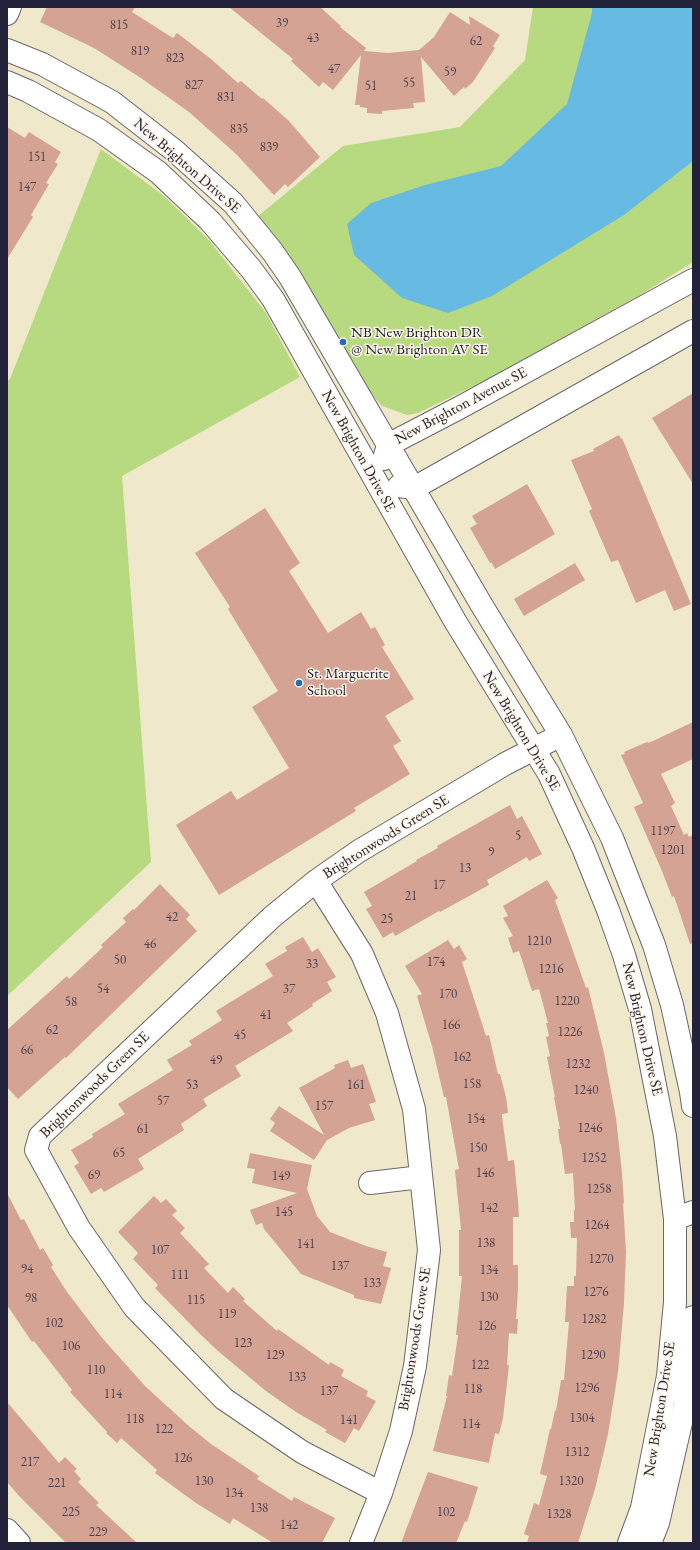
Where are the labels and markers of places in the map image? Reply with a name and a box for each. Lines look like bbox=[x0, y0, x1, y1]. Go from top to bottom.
place label: NB New Brighton DR @ New Brighton AV SE bbox=[351, 324, 488, 359]
marker: NB New Brighton DR @ New Brighton AV SE bbox=[338, 337, 348, 347]
place label: St. Marguerite School bbox=[307, 665, 389, 700]
marker: St. Marguerite School bbox=[294, 678, 304, 688]

